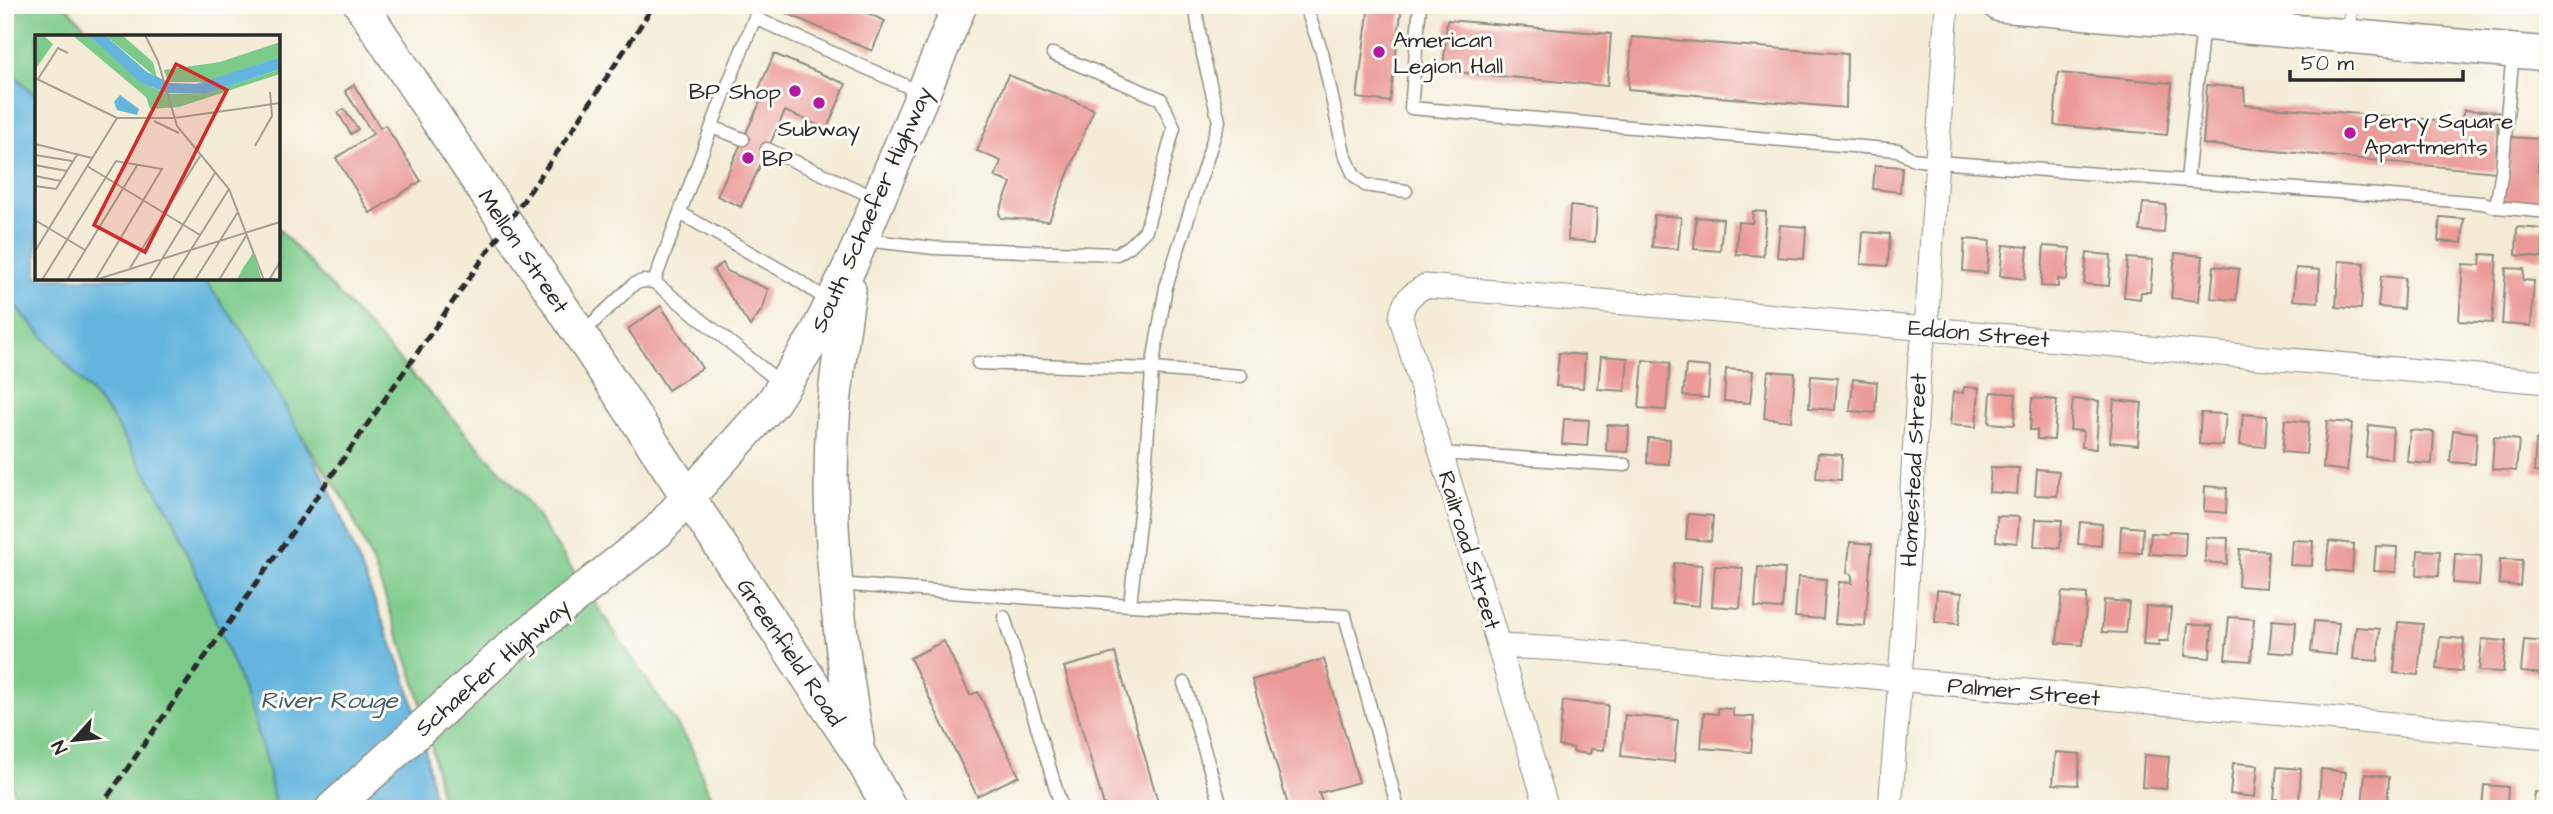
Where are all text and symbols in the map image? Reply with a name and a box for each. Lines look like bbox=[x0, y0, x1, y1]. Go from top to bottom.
place label: American Legion Hall bbox=[1393, 24, 1503, 83]
inset map bbox=[35, 35, 280, 280]
scale bar bbox=[2290, 38, 2464, 82]
marker: American Legion Hall bbox=[1371, 44, 1387, 60]
text: 50 m bbox=[2301, 49, 2355, 78]
place label: BP Shop bbox=[689, 76, 781, 108]
street label: South Schaefer Highway bbox=[803, 81, 942, 338]
marker: BP Shop bbox=[787, 83, 803, 99]
marker: Subway bbox=[811, 95, 827, 111]
place label: Perry Square Apartments bbox=[2364, 105, 2513, 163]
place label: Subway bbox=[778, 113, 861, 146]
marker: Perry Square Apartments bbox=[2342, 125, 2358, 141]
place label: BP bbox=[762, 143, 793, 175]
marker: BP bbox=[740, 150, 756, 166]
street label: Mellon Street bbox=[470, 183, 577, 320]
street label: Eddon Street bbox=[1907, 312, 2052, 356]
street label: Homestead Street bbox=[1893, 372, 1935, 568]
street label: Railroad Street bbox=[1430, 467, 1509, 634]
street label: Greenfield Road bbox=[729, 572, 852, 733]
street label: Schaefer Highway bbox=[408, 591, 578, 745]
street label: Palmer Street bbox=[1946, 669, 2102, 715]
water label: River Rouge bbox=[260, 684, 399, 719]
north arrow bbox=[38, 706, 108, 776]
text: N bbox=[45, 736, 75, 758]

